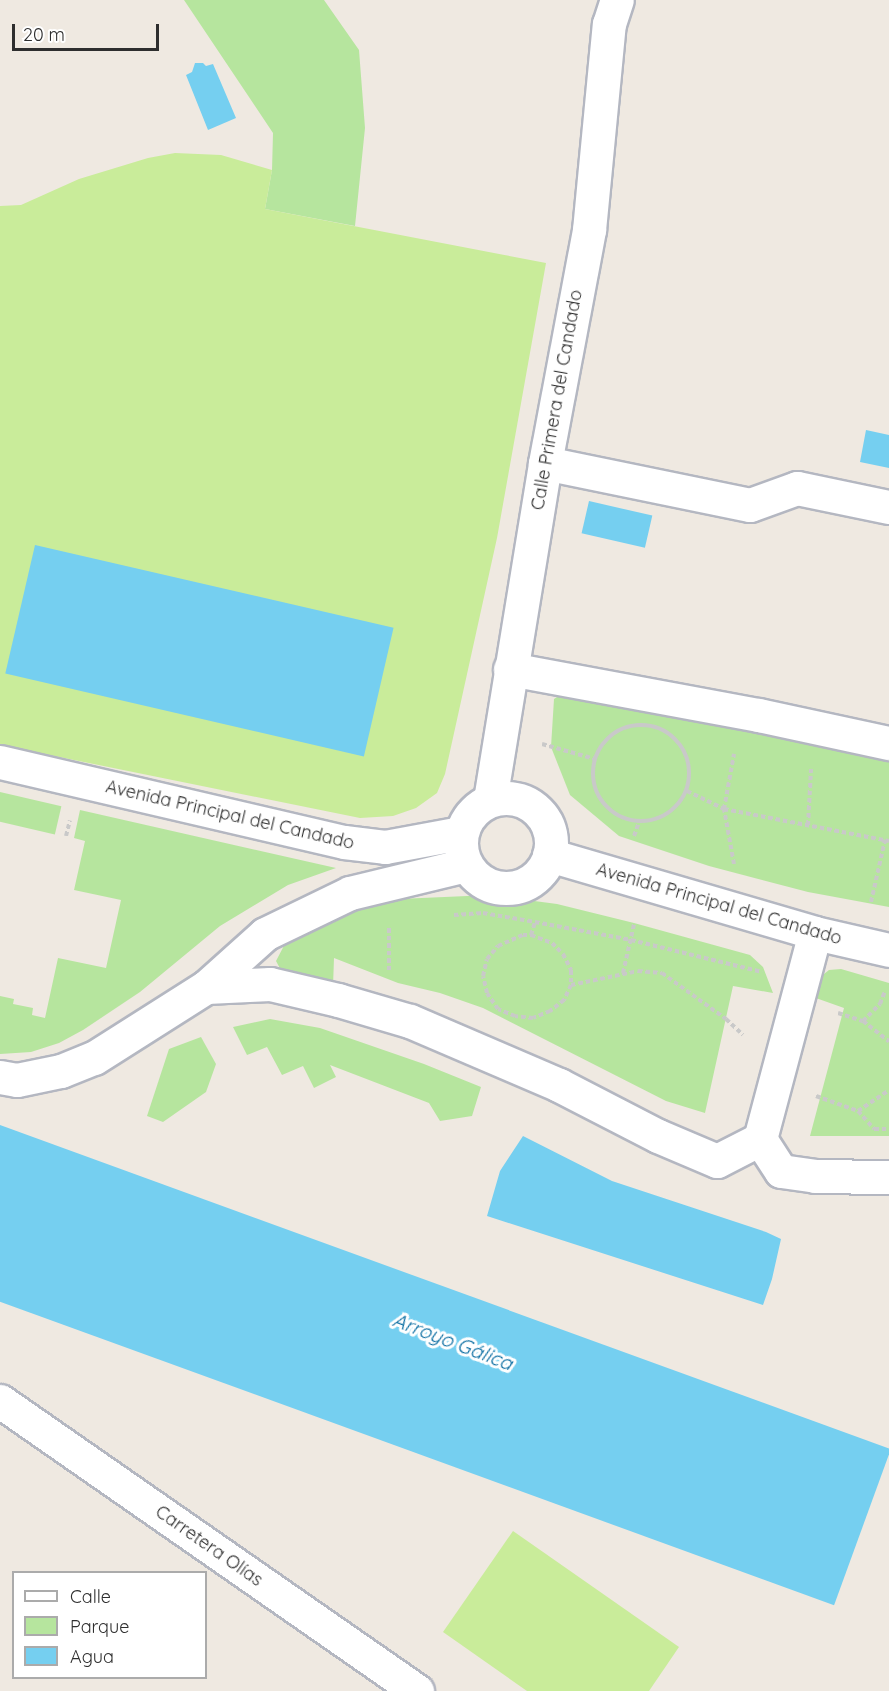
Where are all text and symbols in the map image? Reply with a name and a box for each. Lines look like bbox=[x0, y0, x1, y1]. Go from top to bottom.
scale bar bbox=[15, 12, 162, 50]
text: 20 m bbox=[23, 23, 65, 46]
street label: Calle Primera del Candado bbox=[527, 288, 587, 512]
street label: Avenida Principal del Candado bbox=[104, 776, 356, 854]
street label: Avenida Principal del Candado bbox=[594, 859, 844, 949]
water label: Arroyo Gálica bbox=[390, 1307, 516, 1375]
street label: Carretera Olías bbox=[151, 1501, 267, 1591]
legend bbox=[12, 1571, 207, 1679]
text: Calle bbox=[70, 1585, 111, 1608]
text: Parque bbox=[70, 1615, 129, 1638]
text: Agua bbox=[70, 1645, 114, 1668]

